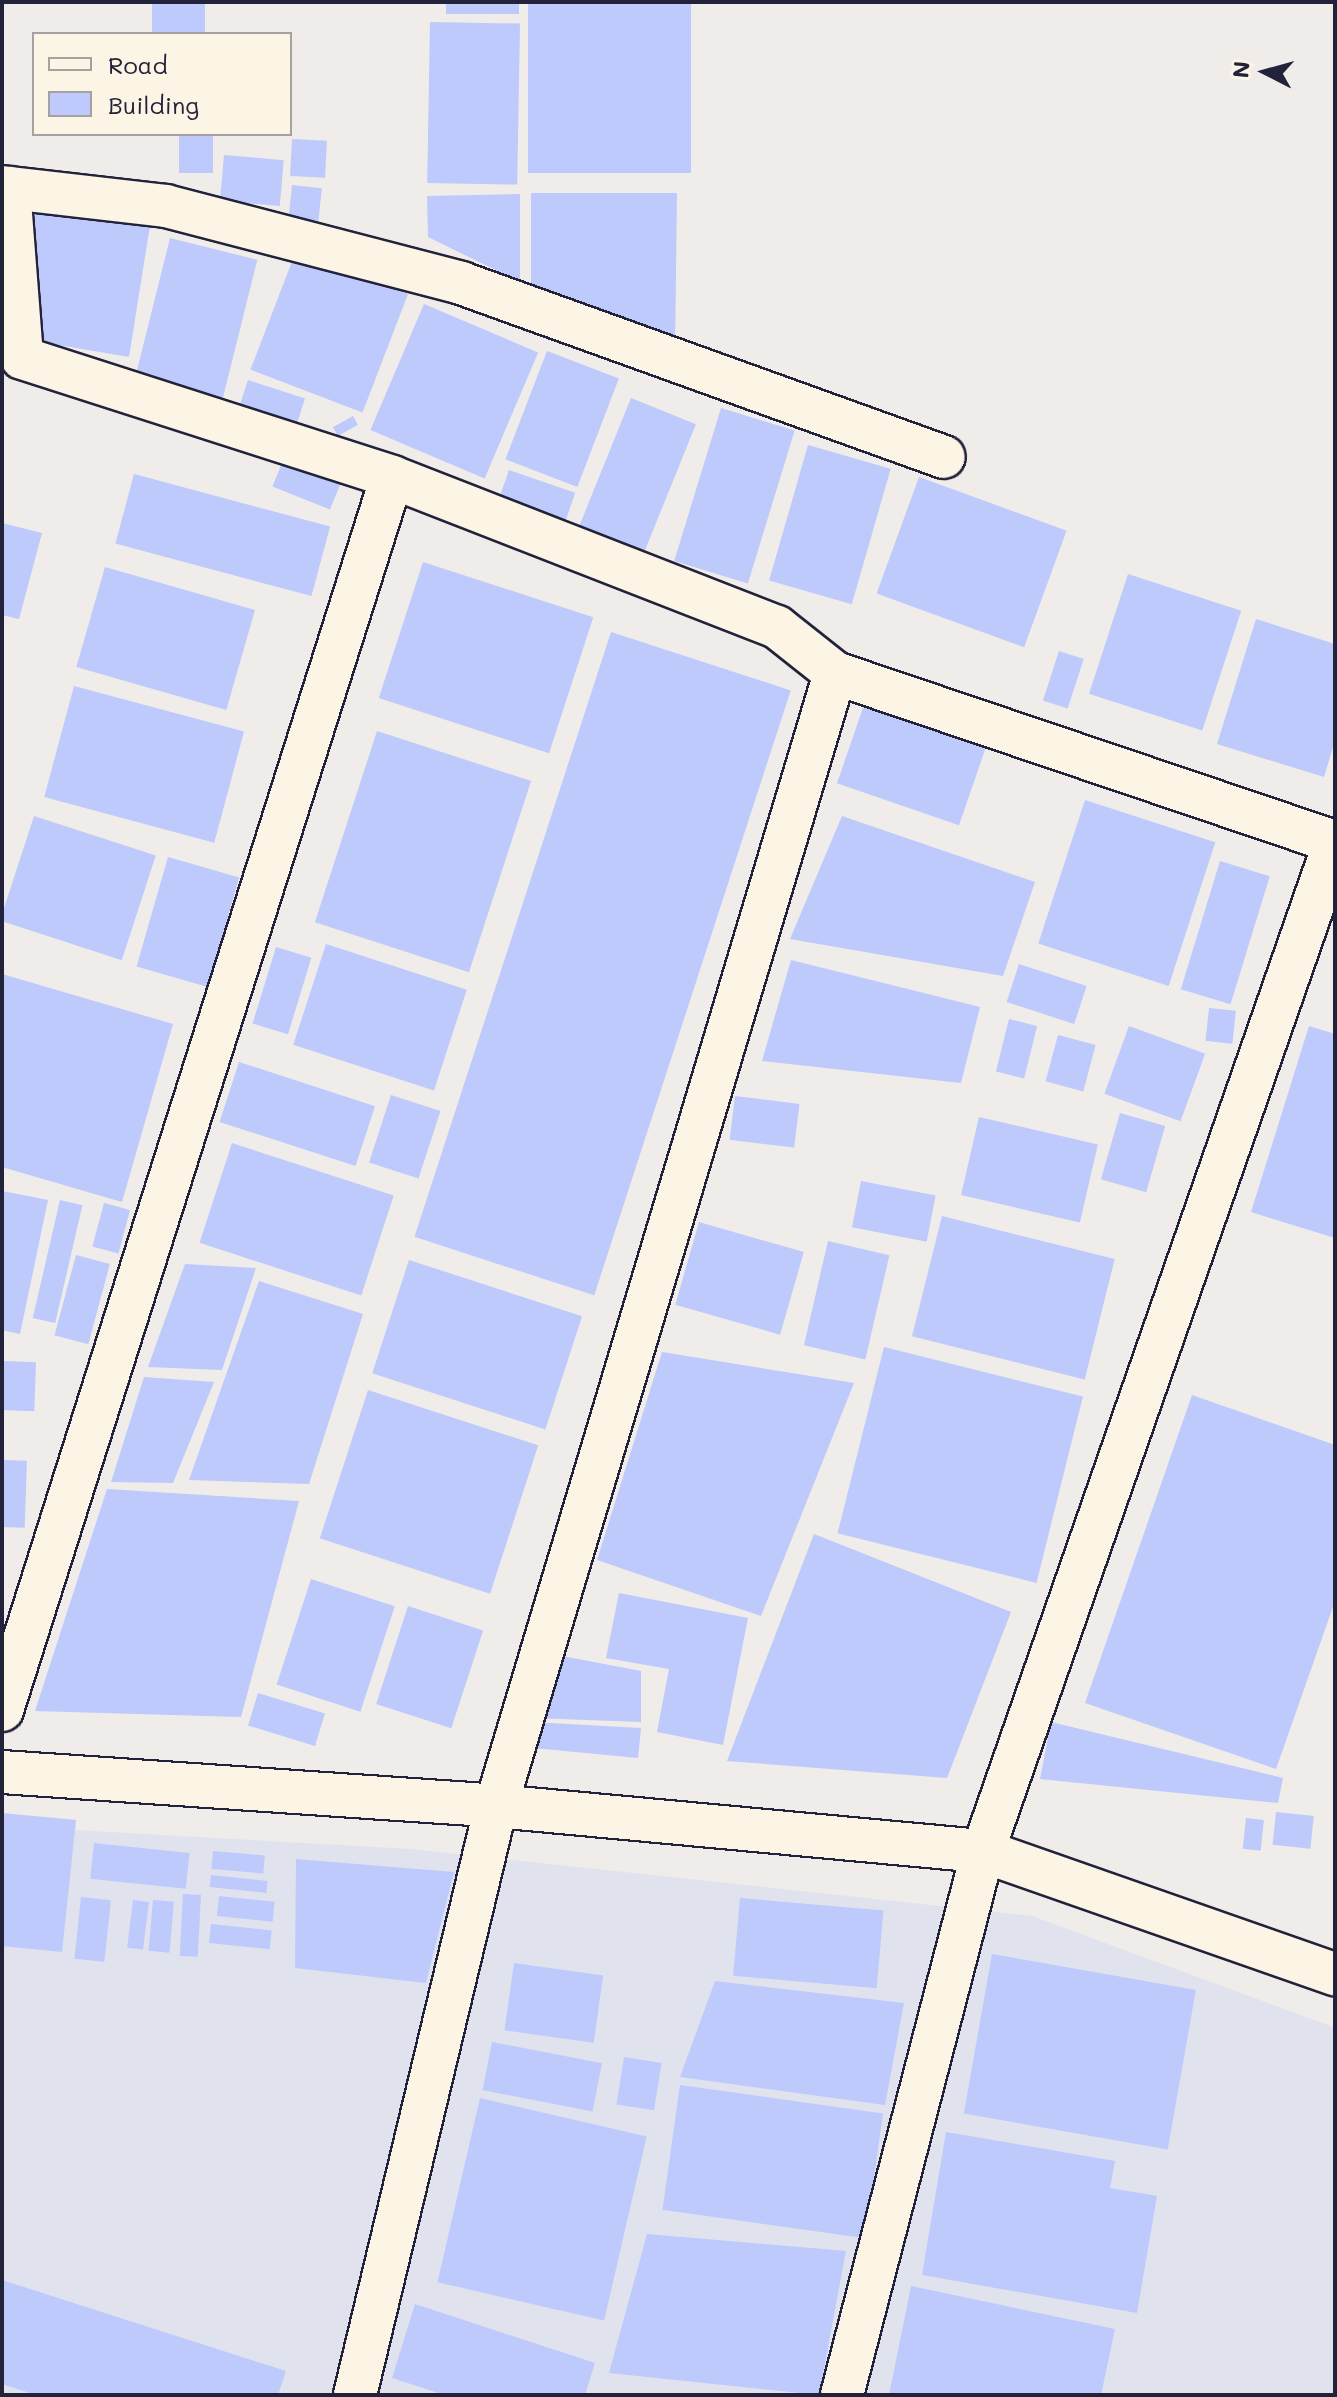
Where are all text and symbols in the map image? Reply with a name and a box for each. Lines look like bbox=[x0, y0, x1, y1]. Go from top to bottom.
legend bbox=[32, 32, 292, 136]
north arrow bbox=[1225, 32, 1305, 112]
text: Road bbox=[108, 49, 168, 80]
text: N bbox=[1225, 60, 1256, 79]
text: Building bbox=[108, 89, 199, 120]

